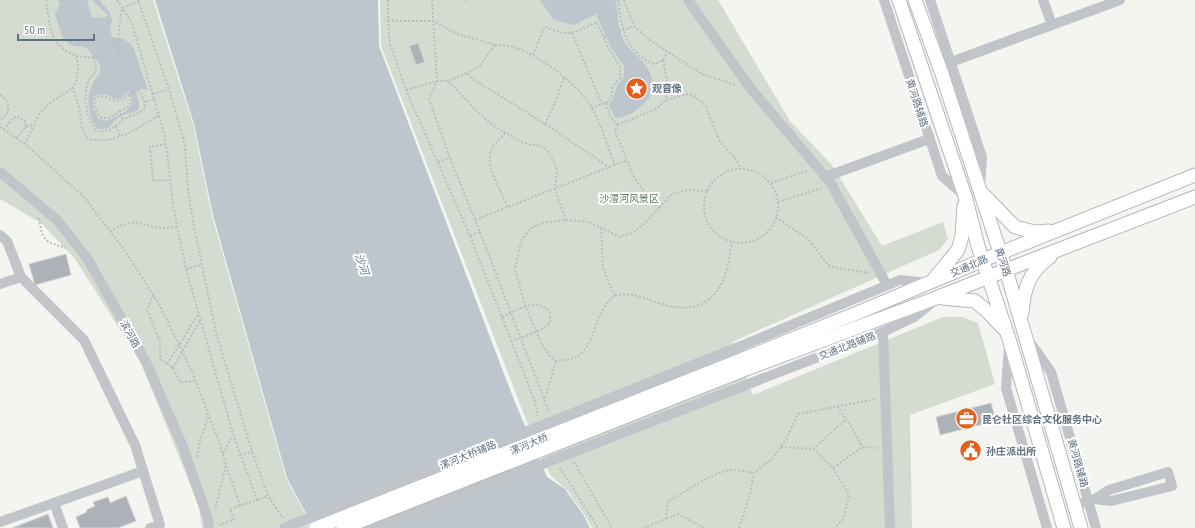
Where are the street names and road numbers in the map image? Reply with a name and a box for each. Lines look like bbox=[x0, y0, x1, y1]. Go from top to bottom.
street label: 黄河路辅路 bbox=[903, 77, 931, 129]
street label: 黄河路 bbox=[992, 246, 1014, 278]
street label: 交通北路 bbox=[948, 252, 990, 280]
street label: 滨河路 bbox=[117, 318, 143, 350]
street label: 交通北路辅路 bbox=[817, 329, 877, 363]
street label: 漯河大桥 bbox=[508, 430, 550, 458]
street label: 黄河路辅路 bbox=[1065, 437, 1091, 489]
street label: 漯河大桥辅路 bbox=[438, 438, 498, 472]

